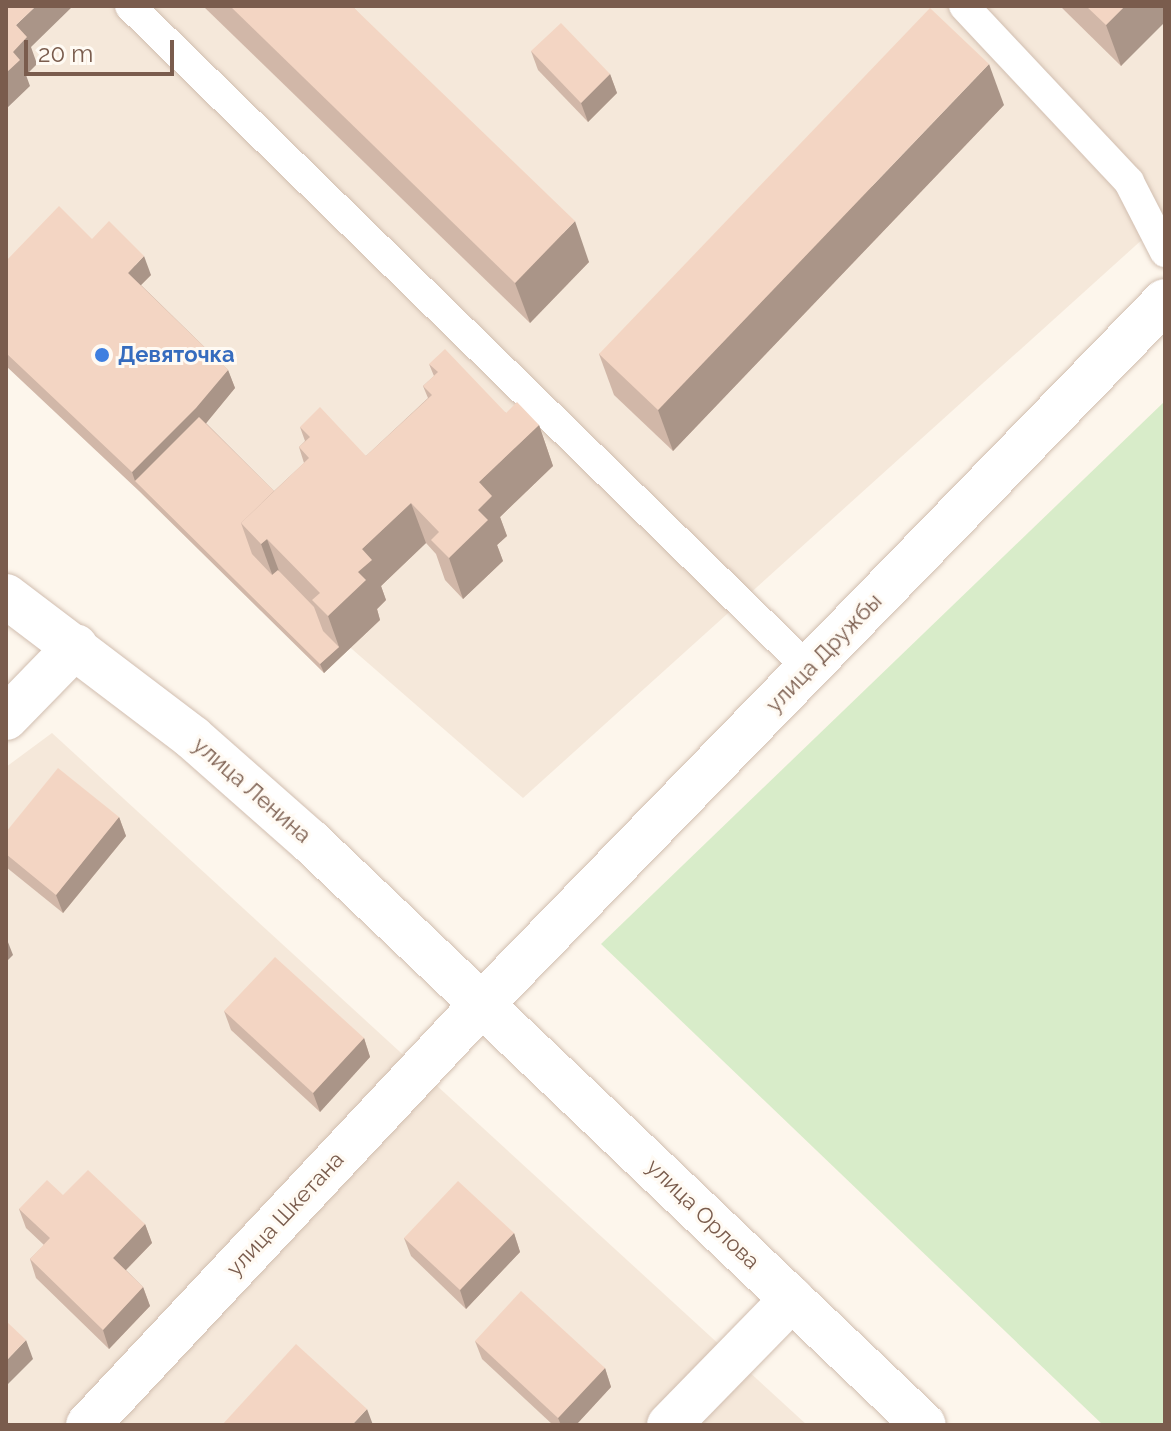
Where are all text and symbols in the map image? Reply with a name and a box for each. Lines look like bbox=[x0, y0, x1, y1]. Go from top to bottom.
scale bar bbox=[28, 24, 178, 74]
text: 20 m bbox=[38, 39, 93, 68]
place label: Девяточка bbox=[118, 342, 235, 368]
marker: Девяточка bbox=[93, 346, 111, 364]
street label: улица Дружбы bbox=[761, 588, 887, 718]
street label: улица Ленина bbox=[188, 732, 316, 848]
street label: улица Шкетана bbox=[221, 1147, 349, 1281]
street label: улица Орлова bbox=[641, 1153, 765, 1275]

